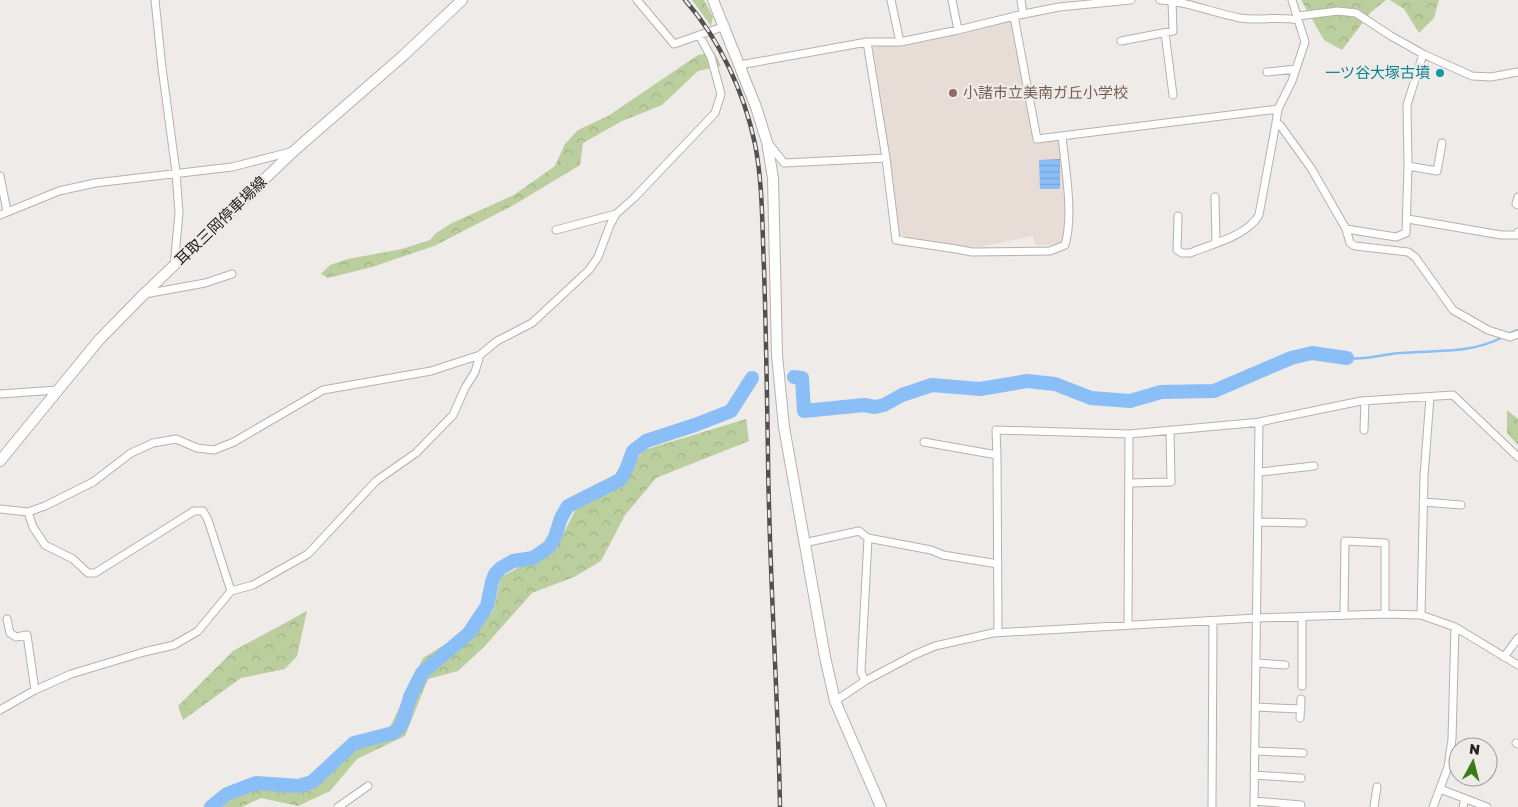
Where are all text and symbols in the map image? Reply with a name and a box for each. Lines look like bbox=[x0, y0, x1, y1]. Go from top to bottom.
place label: 一ツ谷大塚古墳 bbox=[1325, 63, 1430, 81]
marker: 一ツ谷大塚古墳 bbox=[1434, 67, 1446, 79]
place label: 小諸市立美南ガ丘小学校 bbox=[963, 83, 1128, 101]
marker: 小諸市立美南ガ丘小学校 bbox=[947, 87, 959, 99]
street label: 耳取三岡停車場線 bbox=[171, 172, 270, 268]
north arrow bbox=[1448, 737, 1498, 787]
text: N bbox=[1468, 740, 1481, 758]

